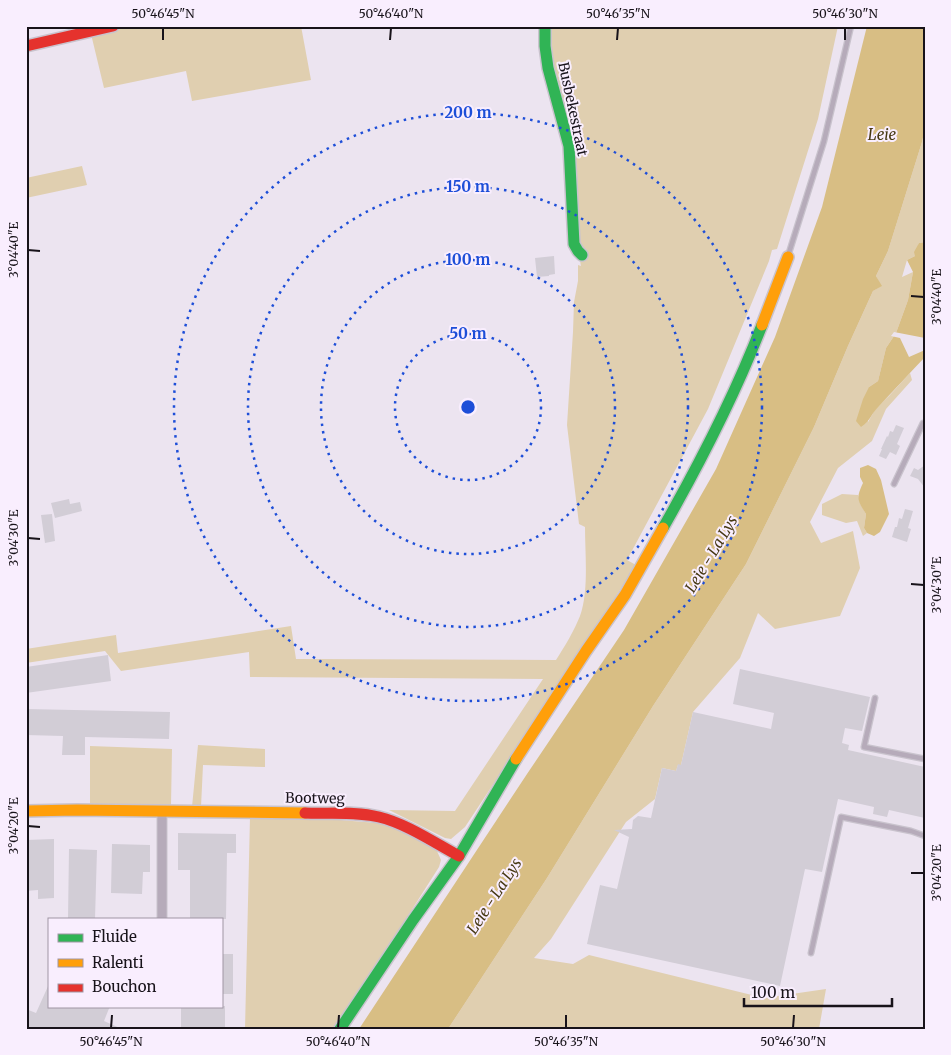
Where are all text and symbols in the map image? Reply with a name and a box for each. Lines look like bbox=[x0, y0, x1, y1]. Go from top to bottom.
text: 50°46'45"N bbox=[132, 6, 195, 21]
text: 50°46'40"N bbox=[359, 6, 424, 21]
text: 50°46'35"N bbox=[586, 6, 651, 21]
text: 50°46'30"N bbox=[812, 6, 878, 21]
street label: Busbekestraat bbox=[554, 60, 592, 158]
text: 200 m bbox=[444, 103, 492, 122]
water label: Leie bbox=[868, 125, 896, 144]
text: 150 m bbox=[446, 177, 490, 196]
text: 3°04'40"E bbox=[6, 222, 21, 278]
text: 100 m bbox=[446, 250, 490, 269]
text: 3°04'40"E bbox=[929, 269, 944, 325]
text: 50 m bbox=[449, 324, 487, 343]
centre of rings bbox=[459, 398, 477, 416]
text: 3°04'30"E bbox=[6, 509, 21, 566]
water label: Leie - La Lys bbox=[681, 512, 741, 596]
text: 3°04'30"E bbox=[929, 556, 944, 613]
street label: Bootweg bbox=[285, 788, 346, 808]
text: 3°04'20"E bbox=[6, 797, 21, 855]
text: 3°04'20"E bbox=[929, 844, 944, 902]
water label: Leie - La Lys bbox=[463, 855, 525, 937]
legend bbox=[48, 918, 222, 1008]
text: Fluide bbox=[92, 927, 137, 946]
text: Ralenti bbox=[92, 953, 144, 972]
scale bar bbox=[744, 975, 891, 1007]
text: Bouchon bbox=[92, 977, 156, 996]
text: 100 m bbox=[751, 983, 795, 1002]
text: 50°46'45"N bbox=[80, 1034, 143, 1049]
text: 50°46'40"N bbox=[306, 1034, 371, 1049]
text: 50°46'35"N bbox=[534, 1034, 599, 1049]
text: 50°46'30"N bbox=[760, 1034, 826, 1049]

